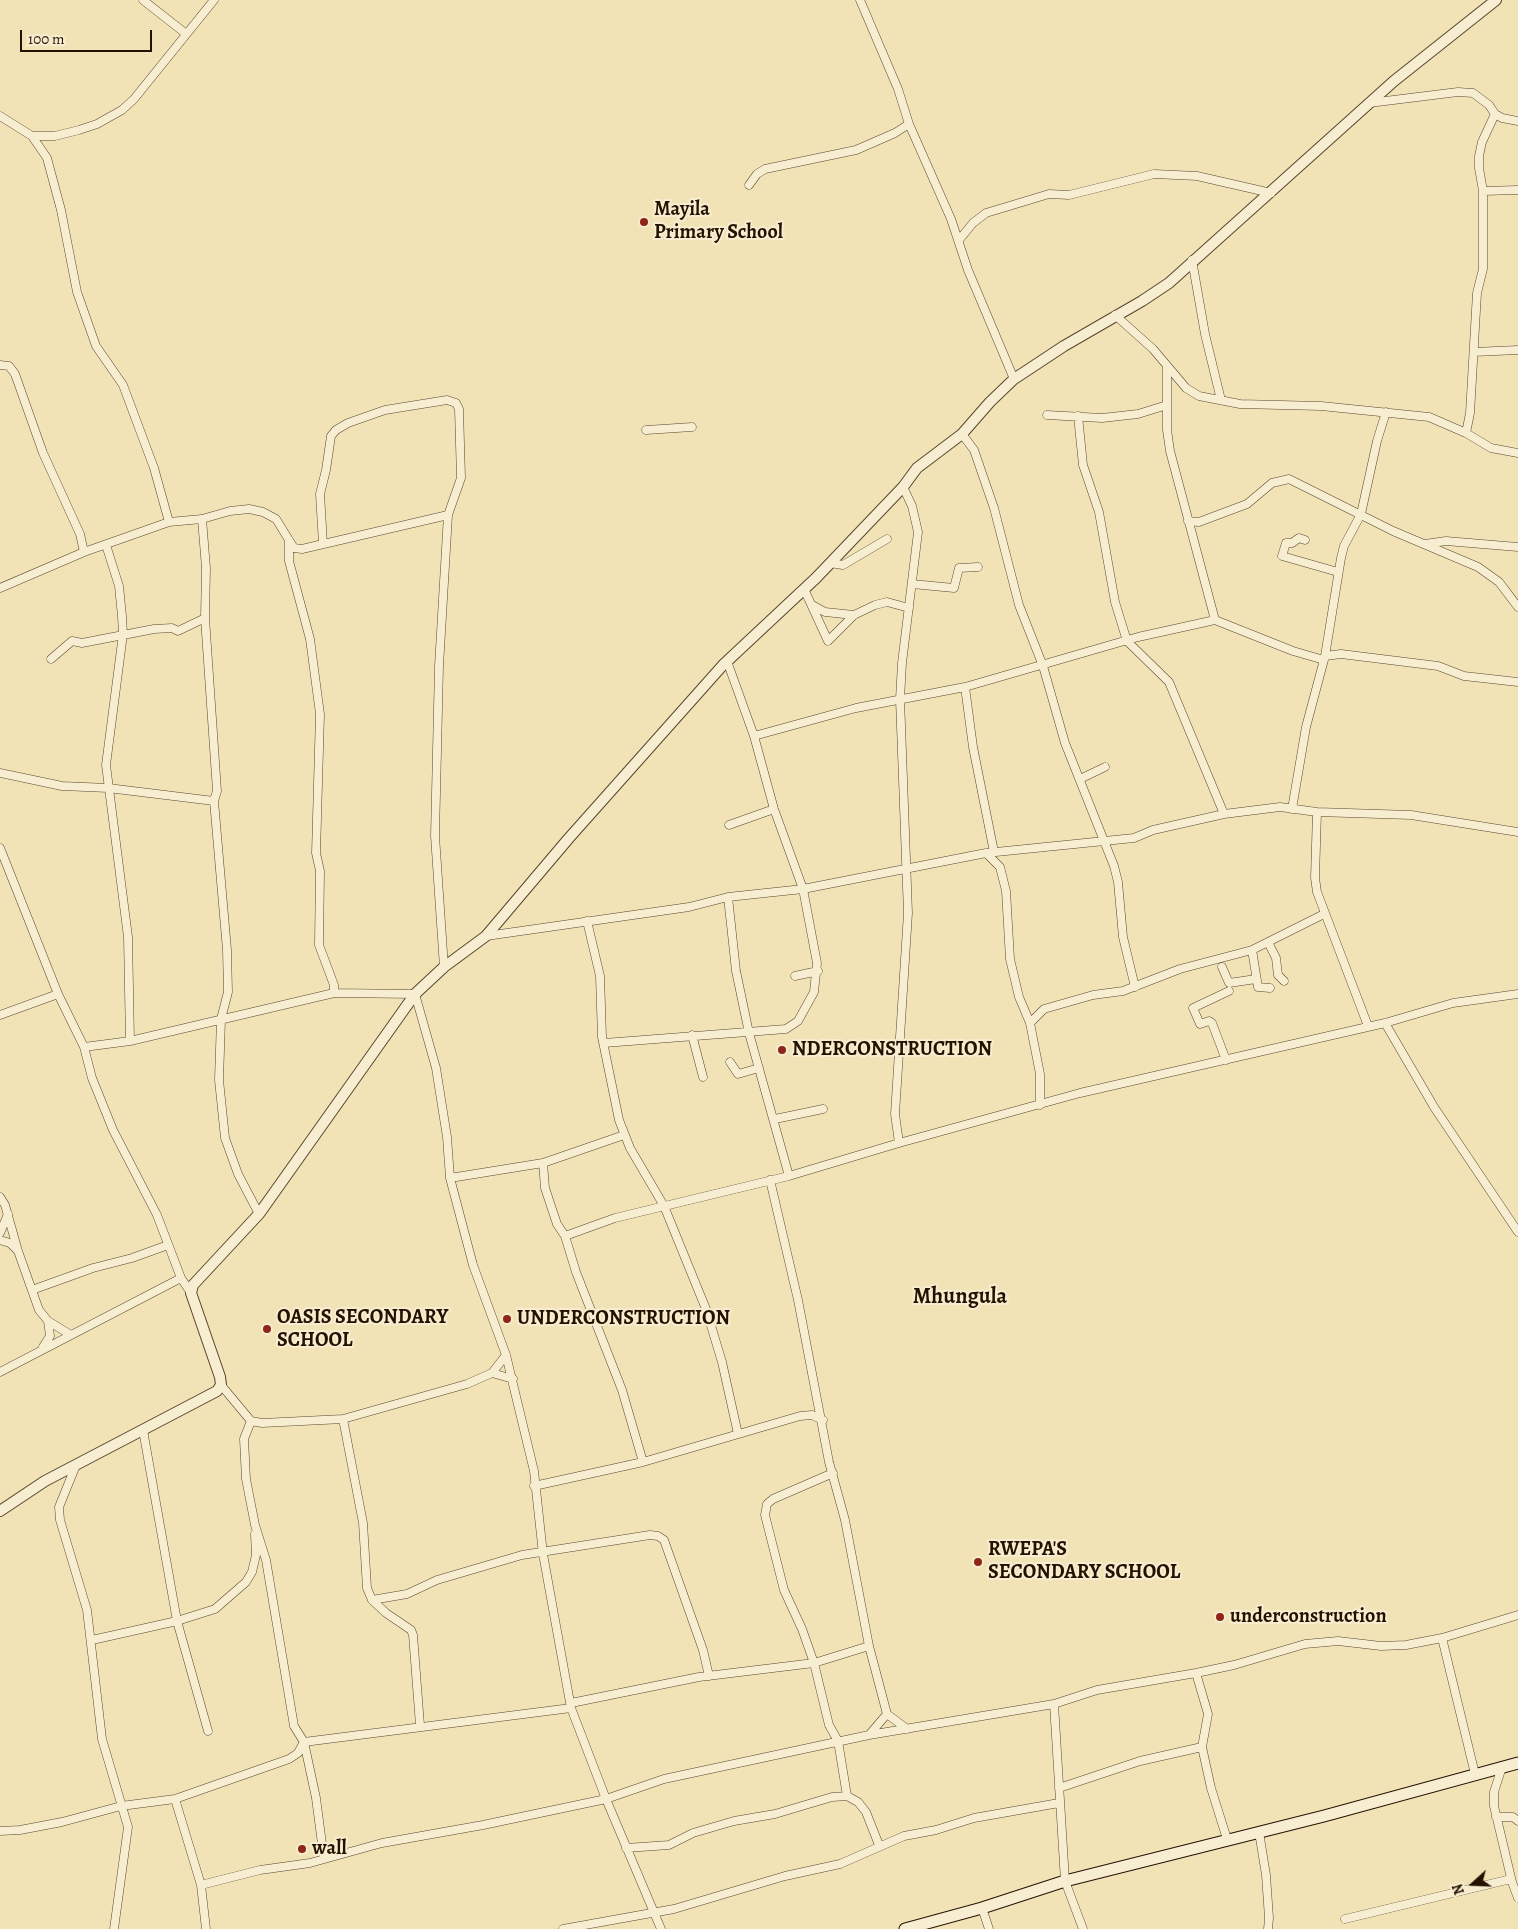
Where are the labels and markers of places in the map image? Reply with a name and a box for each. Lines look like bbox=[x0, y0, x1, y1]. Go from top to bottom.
place label: Mayila Primary School bbox=[654, 198, 783, 245]
marker: Mayila Primary School bbox=[638, 216, 650, 228]
place label: NDERCONSTRUCTION bbox=[792, 1038, 992, 1062]
marker: NDERCONSTRUCTION bbox=[776, 1044, 788, 1056]
place label: OASIS SECONDARY SCHOOL bbox=[277, 1306, 448, 1353]
place label: UNDERCONSTRUCTION bbox=[517, 1307, 730, 1331]
marker: UNDERCONSTRUCTION bbox=[501, 1313, 513, 1325]
marker: OASIS SECONDARY SCHOOL bbox=[261, 1323, 273, 1335]
place label: RWEPA'S SECONDARY SCHOOL bbox=[988, 1538, 1180, 1585]
marker: RWEPA'S SECONDARY SCHOOL bbox=[972, 1556, 984, 1568]
place label: underconstruction bbox=[1230, 1605, 1387, 1629]
marker: underconstruction bbox=[1214, 1611, 1226, 1623]
place label: wall bbox=[312, 1837, 347, 1861]
marker: wall bbox=[296, 1843, 308, 1855]

